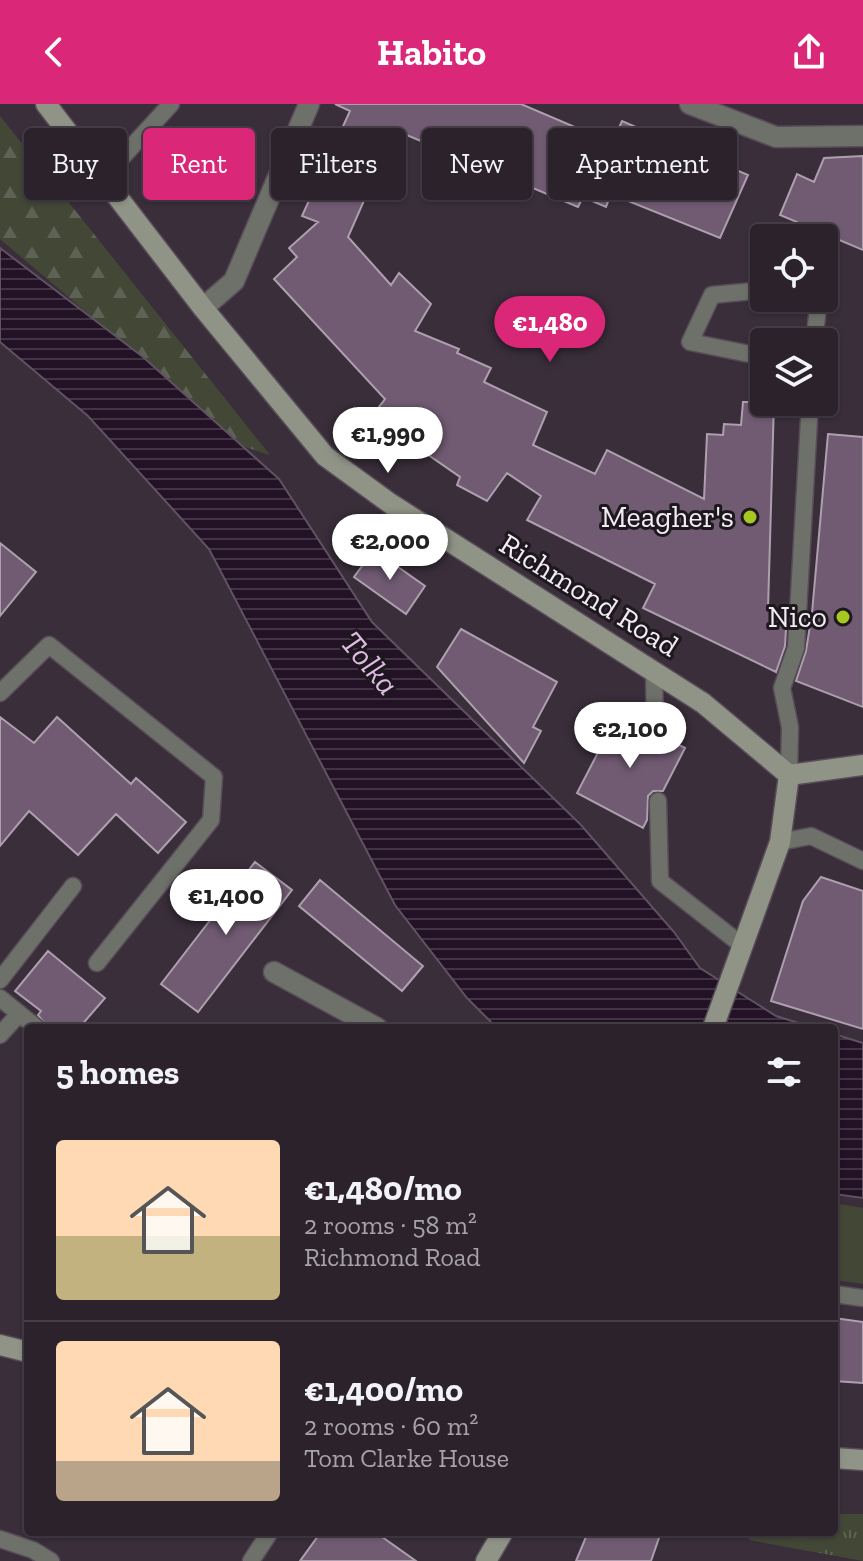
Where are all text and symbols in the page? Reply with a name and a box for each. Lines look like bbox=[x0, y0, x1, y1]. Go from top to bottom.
icon: back bbox=[32, 30, 76, 74]
icon: share bbox=[787, 30, 831, 74]
text: Habito bbox=[377, 31, 486, 74]
chip: Buy bbox=[24, 128, 127, 200]
chip: Rent bbox=[143, 128, 255, 200]
chip: Filters bbox=[271, 128, 406, 200]
chip: New bbox=[422, 128, 532, 200]
chip: Apartment bbox=[548, 128, 737, 200]
map controls bbox=[750, 224, 838, 416]
button: locate bbox=[750, 224, 838, 312]
pin: €1,480 bbox=[485, 296, 615, 364]
text: €1,480 bbox=[512, 306, 588, 338]
button: layers bbox=[750, 328, 838, 416]
pin: €1,990 bbox=[323, 407, 453, 475]
text: €1,990 bbox=[351, 417, 425, 449]
place label: Meagher's bbox=[601, 499, 734, 535]
marker: Meagher's bbox=[741, 508, 759, 526]
pin: €2,000 bbox=[325, 514, 455, 582]
text: €2,000 bbox=[350, 524, 430, 556]
street label: Richmond Road bbox=[493, 526, 685, 665]
place label: Nico bbox=[768, 599, 827, 635]
marker: Nico bbox=[834, 608, 852, 626]
water label: Tolka bbox=[333, 624, 407, 702]
pin: €2,100 bbox=[565, 702, 695, 770]
text: €2,100 bbox=[592, 712, 668, 744]
pin: €1,400 bbox=[161, 869, 291, 937]
text: €1,400 bbox=[188, 879, 264, 911]
icon: filters bbox=[762, 1050, 806, 1094]
text: 5 homes bbox=[56, 1052, 179, 1093]
text: €1,480/mo bbox=[304, 1168, 462, 1209]
icon: home bbox=[120, 1172, 216, 1268]
text: 2 rooms · 58 m² bbox=[304, 1209, 477, 1241]
text: Richmond Road bbox=[304, 1241, 481, 1273]
text: €1,400/mo bbox=[304, 1369, 463, 1410]
icon: home bbox=[120, 1373, 216, 1469]
text: 2 rooms · 60 m² bbox=[304, 1410, 478, 1442]
text: Tom Clarke House bbox=[304, 1442, 509, 1474]

